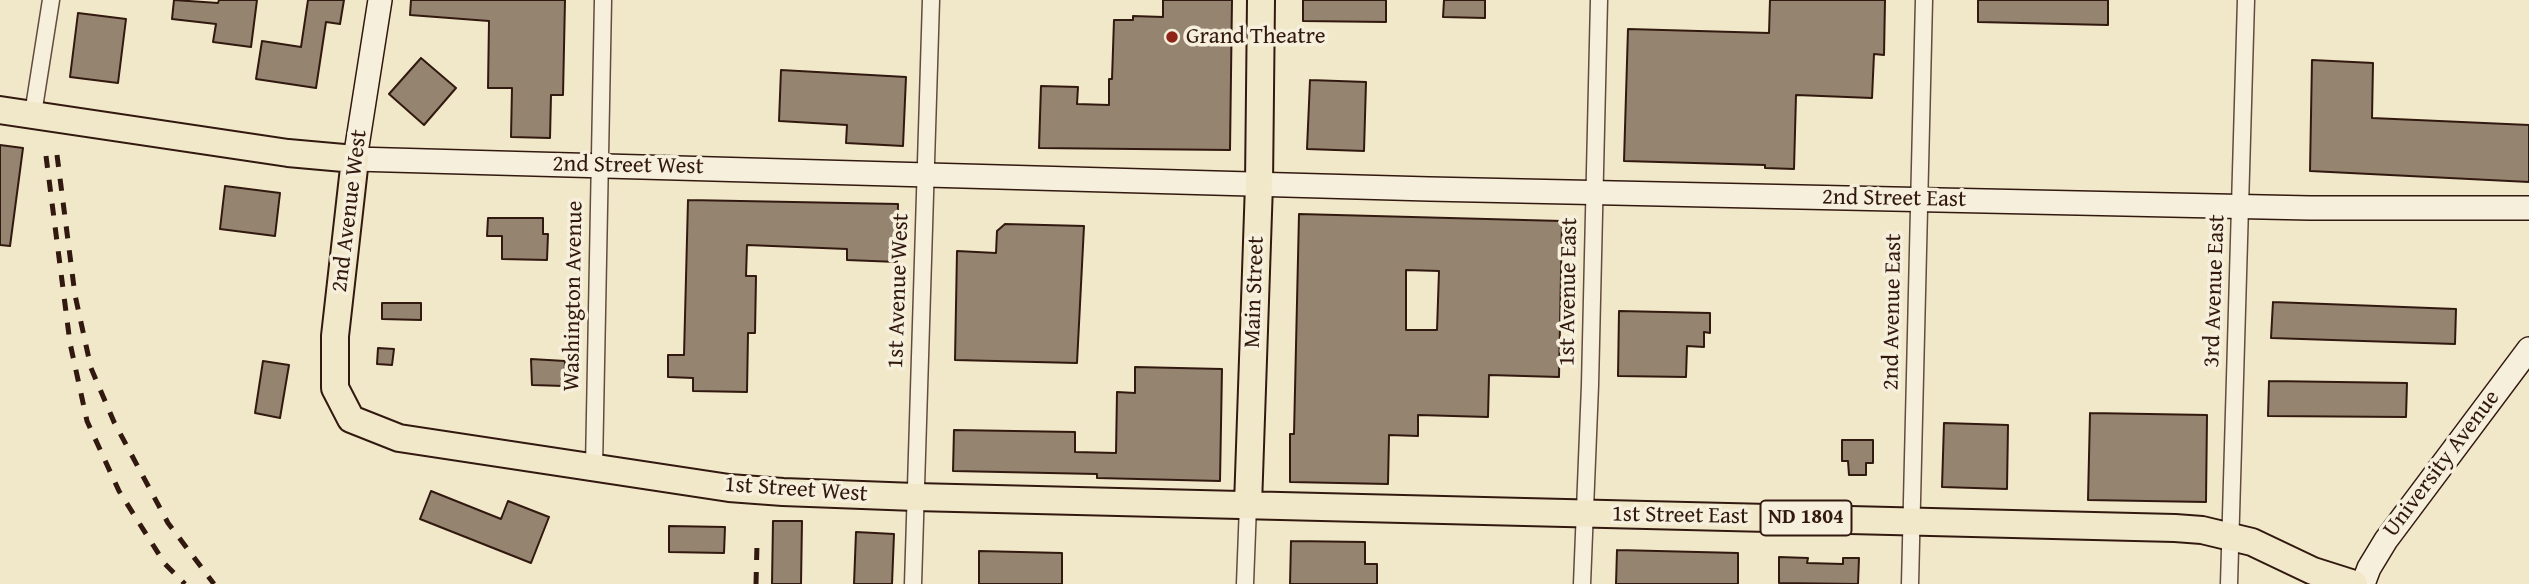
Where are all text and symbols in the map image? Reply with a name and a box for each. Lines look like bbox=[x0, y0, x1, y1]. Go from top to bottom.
place label: Grand Theatre bbox=[1186, 23, 1325, 51]
marker: Grand Theatre bbox=[1164, 29, 1180, 45]
street label: 2nd Avenue West bbox=[326, 128, 374, 294]
street label: 2nd Street West bbox=[552, 151, 704, 181]
street label: 2nd Street East bbox=[1822, 184, 1966, 214]
street label: Washington Avenue bbox=[559, 200, 589, 392]
street label: 1st Avenue West bbox=[882, 213, 916, 369]
street label: 3rd Avenue East bbox=[2199, 214, 2231, 368]
street label: 1st Avenue East bbox=[1554, 217, 1584, 367]
street label: 2nd Avenue East bbox=[1878, 233, 1908, 391]
street label: Main Street bbox=[1239, 235, 1271, 349]
street label: University Avenue bbox=[2378, 385, 2506, 543]
street label: 1st Street West bbox=[724, 471, 868, 509]
road number: ND 1804 bbox=[1760, 500, 1852, 536]
street label: 1st Street East bbox=[1612, 501, 1748, 531]

